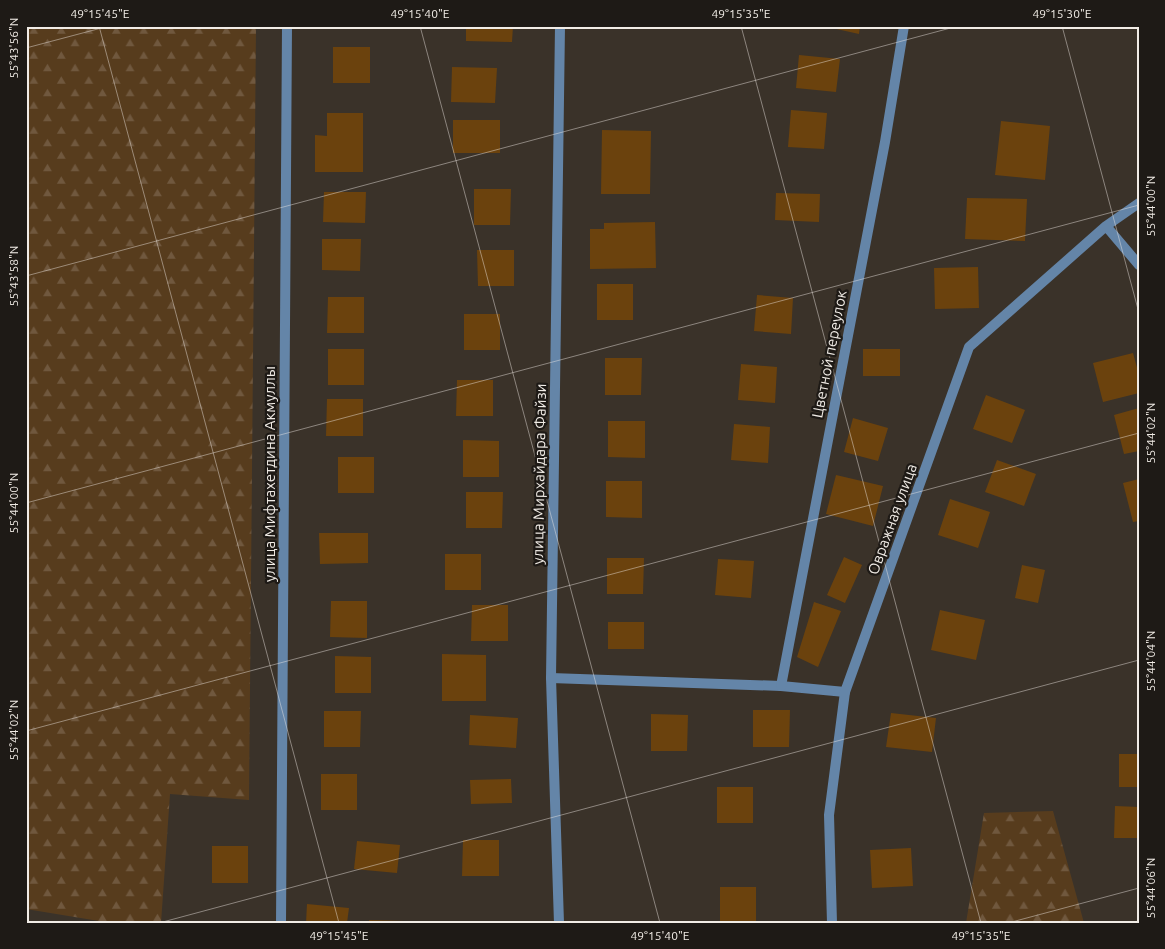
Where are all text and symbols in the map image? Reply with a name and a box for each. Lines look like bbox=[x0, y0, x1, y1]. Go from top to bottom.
text: 49°15'45"E bbox=[71, 7, 130, 20]
text: 49°15'40"E bbox=[391, 7, 450, 20]
text: 49°15'35"E bbox=[712, 7, 771, 20]
text: 49°15'30"E bbox=[1033, 7, 1092, 20]
text: 55°43'56"N bbox=[7, 18, 20, 78]
text: 55°44'00"N bbox=[1144, 176, 1157, 236]
text: 55°43'58"N bbox=[7, 246, 20, 306]
street label: Цветной переулок bbox=[808, 288, 850, 419]
street label: улица Мифтахетдина Акмуллы bbox=[261, 366, 278, 582]
street label: улица Мирхайдара Файзи bbox=[529, 383, 549, 565]
text: 55°44'02"N bbox=[1144, 403, 1157, 463]
street label: Овражная улица bbox=[864, 461, 920, 577]
text: 55°44'00"N bbox=[7, 473, 20, 533]
text: 55°44'04"N bbox=[1144, 631, 1157, 691]
text: 55°44'02"N bbox=[7, 700, 20, 760]
text: 55°44'06"N bbox=[1144, 858, 1157, 918]
text: 49°15'45"E bbox=[310, 929, 369, 942]
text: 49°15'40"E bbox=[631, 929, 690, 942]
text: 49°15'35"E bbox=[952, 929, 1011, 942]

